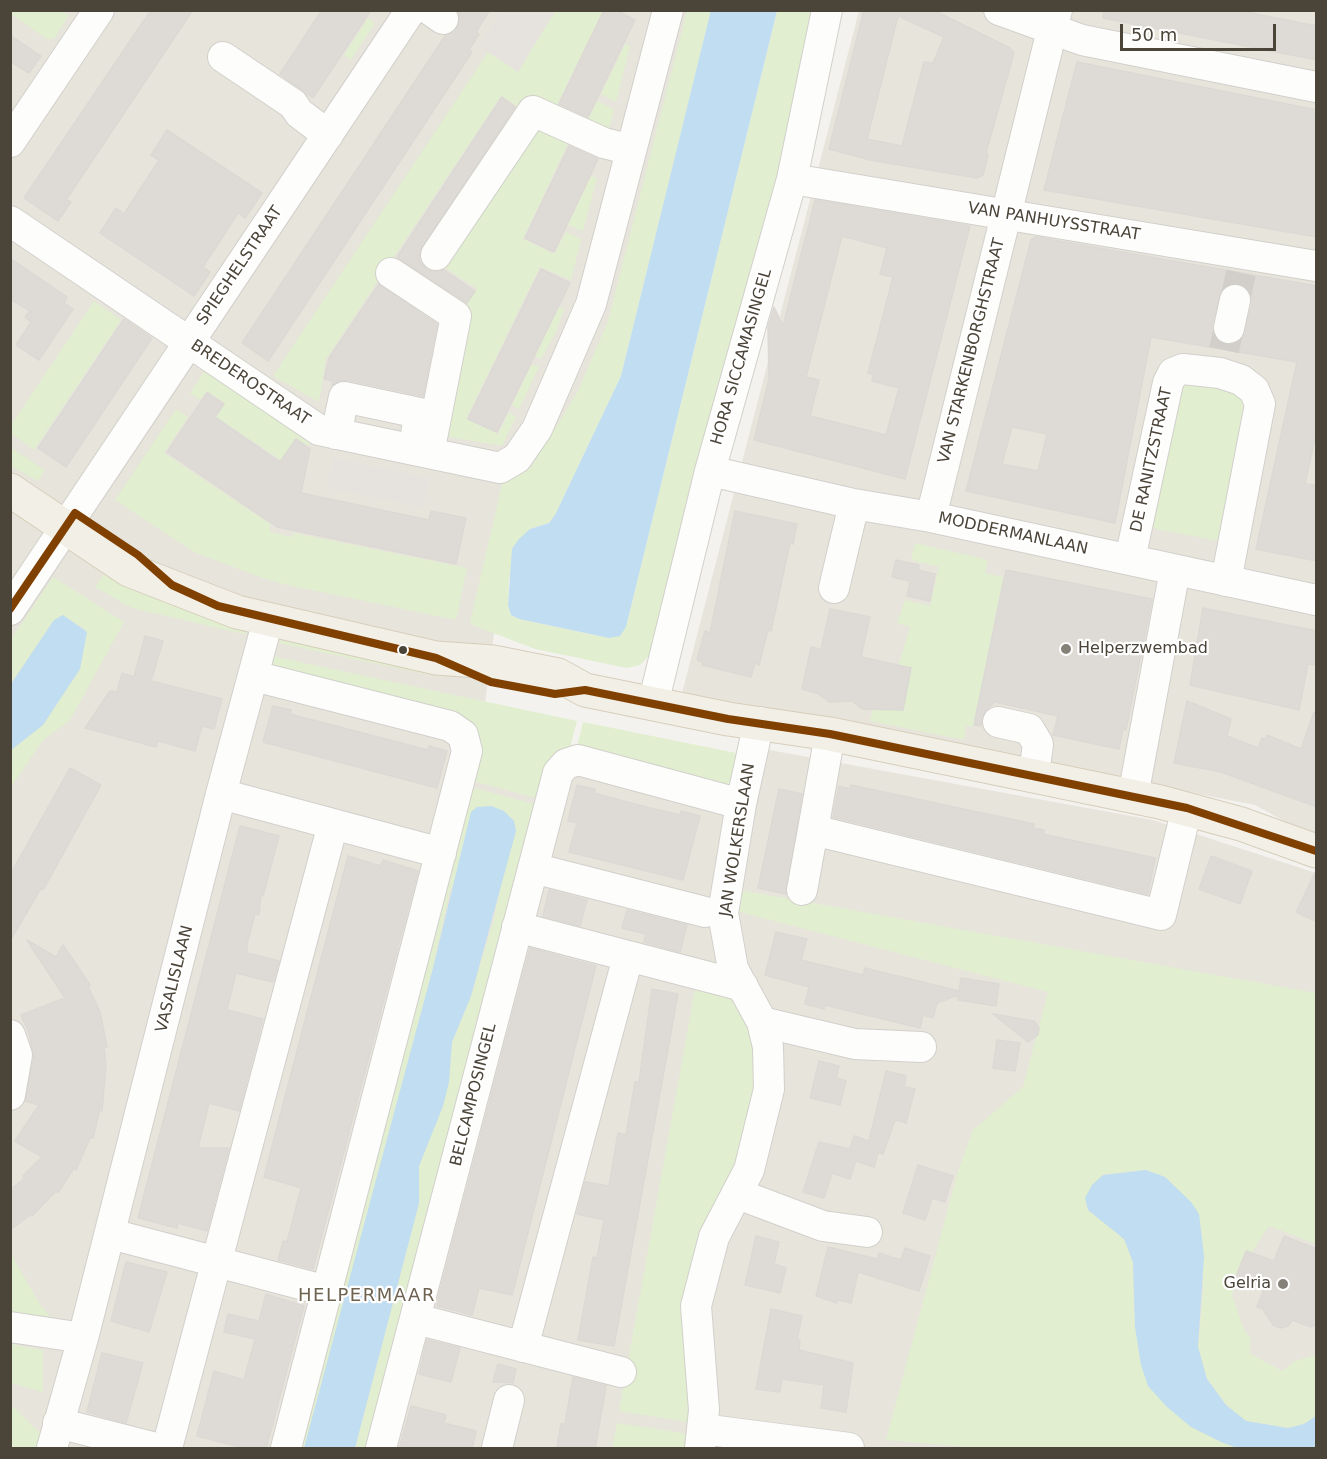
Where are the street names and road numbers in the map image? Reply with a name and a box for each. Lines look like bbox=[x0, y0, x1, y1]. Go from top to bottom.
street label: VAN PANHUYSSTRAAT bbox=[966, 199, 1142, 245]
street label: SPIEGHELSTRAAT bbox=[193, 203, 287, 329]
street label: VAN STARKENBORGHSTRAAT bbox=[935, 236, 1009, 466]
street label: HORA SICCAMASINGEL bbox=[708, 267, 776, 447]
street label: BREDEROSTRAAT bbox=[187, 336, 313, 430]
street label: DE RANITZSTRAAT bbox=[1127, 386, 1177, 534]
street label: MODDERMANLAAN bbox=[936, 509, 1090, 559]
street label: JAN WOLKERSLAAN bbox=[716, 762, 760, 918]
street label: VASALISLAAN bbox=[152, 923, 198, 1035]
street label: BELCAMPOSINGEL bbox=[447, 1022, 501, 1168]

